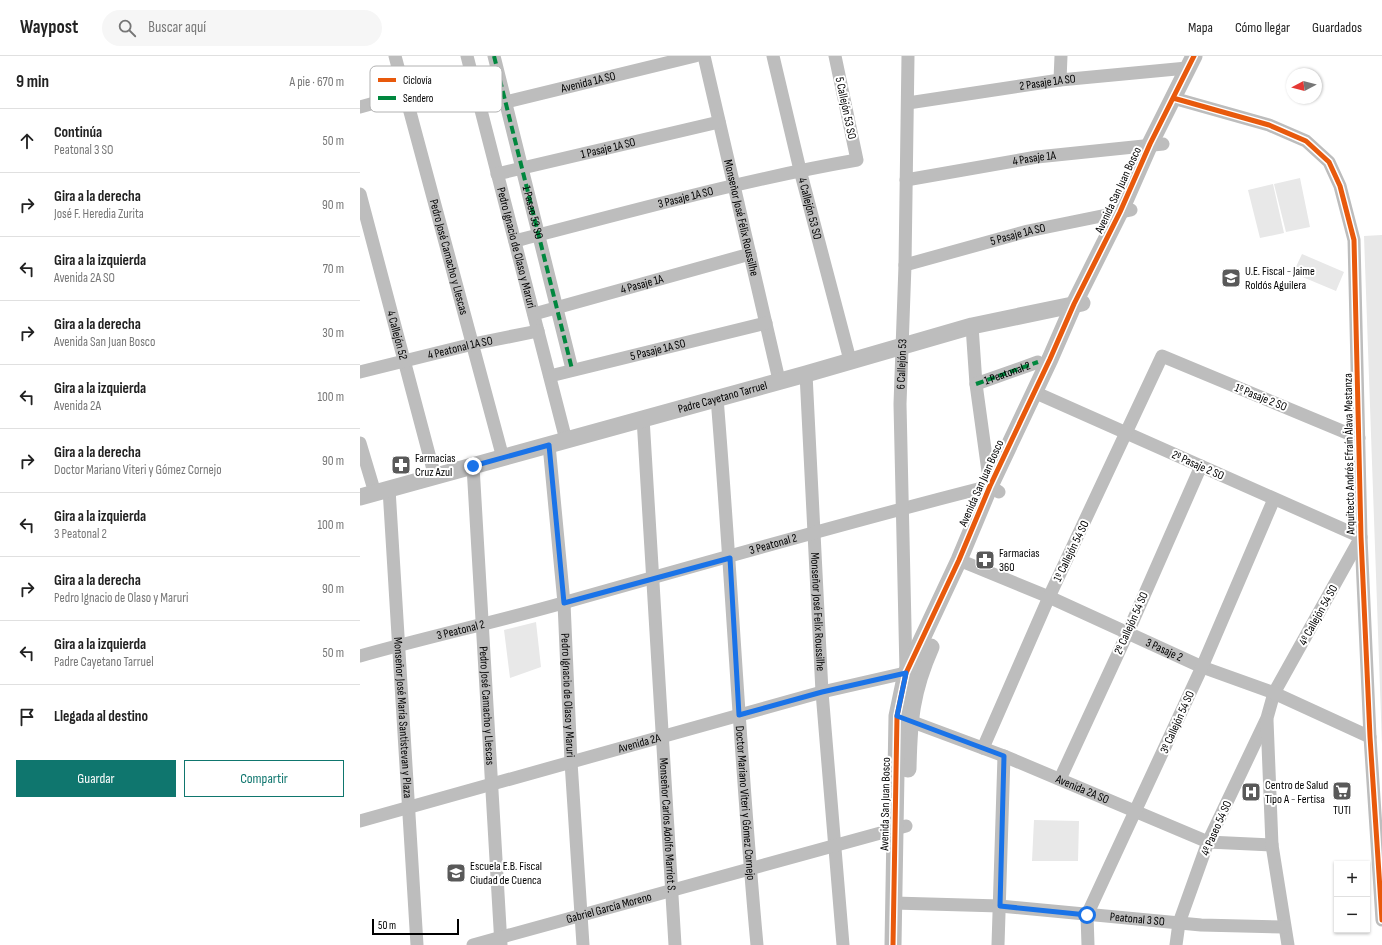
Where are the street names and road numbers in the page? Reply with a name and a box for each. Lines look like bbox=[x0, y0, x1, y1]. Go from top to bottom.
street label: Avenida 1A SO bbox=[559, 69, 617, 97]
street label: 2 Pasaje 1A SO bbox=[1018, 72, 1076, 94]
street label: 5 Callejón 53 SO bbox=[832, 76, 859, 141]
street label: 1 Pasaje 1A SO bbox=[579, 135, 637, 162]
street label: Avenida San Juan Bosco bbox=[1091, 145, 1145, 237]
street label: 4 Pasaje 1A bbox=[1011, 148, 1057, 169]
street label: Monseñor José Félix Roussilhe bbox=[720, 158, 762, 278]
street label: 4 Callejón 53 SO bbox=[794, 176, 825, 241]
street label: 1 Paseo 53 SO bbox=[519, 184, 546, 241]
street label: 3 Pasaje 1A SO bbox=[656, 184, 715, 212]
street label: Pedro Ignacio de Olaso y Maruri bbox=[493, 186, 539, 310]
street label: Pedro José Camacho y Llescas bbox=[426, 198, 471, 316]
street label: 5 Pasaje 1A SO bbox=[989, 221, 1047, 249]
street label: 4 Pasaje 1A bbox=[619, 271, 666, 298]
street label: 4 Callejón 52 bbox=[383, 309, 411, 362]
street label: 4 Peatonal 1A SO bbox=[426, 333, 494, 363]
street label: 5 Pasaje 1A SO bbox=[629, 336, 687, 364]
street label: 6 Callejón 53 bbox=[894, 338, 910, 390]
street label: 1 Peatonal 2 bbox=[982, 358, 1032, 389]
street label: Arquitecto Andrés Efraín Álava Mestanza bbox=[1341, 373, 1358, 536]
street label: Padre Cayetano Tarruel bbox=[676, 378, 769, 417]
street label: 1º Pasaje 2 SO bbox=[1233, 380, 1289, 415]
street label: Avenida San Juan Bosco bbox=[955, 437, 1007, 530]
street label: 2º Pasaje 2 SO bbox=[1169, 447, 1226, 484]
street label: 1º Callejón 54 SO bbox=[1050, 518, 1093, 584]
street label: 3 Peatonal 2 bbox=[748, 531, 799, 558]
street label: Monseñor José Felix Roussilhe bbox=[807, 552, 828, 672]
street label: 4º Callejón 54 SO bbox=[1296, 582, 1341, 648]
street label: 2º Callejón 54 SO bbox=[1111, 589, 1152, 657]
street label: 3 Peatonal 2 bbox=[435, 617, 486, 643]
street label: Pedro Ignacio de Olaso y Maruri bbox=[557, 633, 578, 758]
street label: 3 Pasaje 2 bbox=[1143, 635, 1185, 665]
street label: Monseñor José María Santistevan y Plaza bbox=[390, 637, 415, 799]
street label: Pedro José Camacho y Llescas bbox=[476, 646, 497, 765]
street label: 3º Callejón 54 SO bbox=[1157, 688, 1198, 756]
street label: Doctor Mariano Viteri y Gómez Cornejo bbox=[732, 725, 758, 881]
street label: Avenida 2A bbox=[616, 730, 663, 757]
street label: Monseñor Carlos Adolfo Marriot S. bbox=[656, 757, 679, 893]
street label: Avenida San Juan Bosco bbox=[877, 757, 894, 852]
street label: Avenida 2A SO bbox=[1052, 771, 1111, 807]
street label: 4º Paseo 54 SO bbox=[1198, 798, 1235, 858]
street label: Gabriel García Moreno bbox=[565, 889, 654, 927]
street label: Peatonal 3 SO bbox=[1109, 909, 1165, 930]

